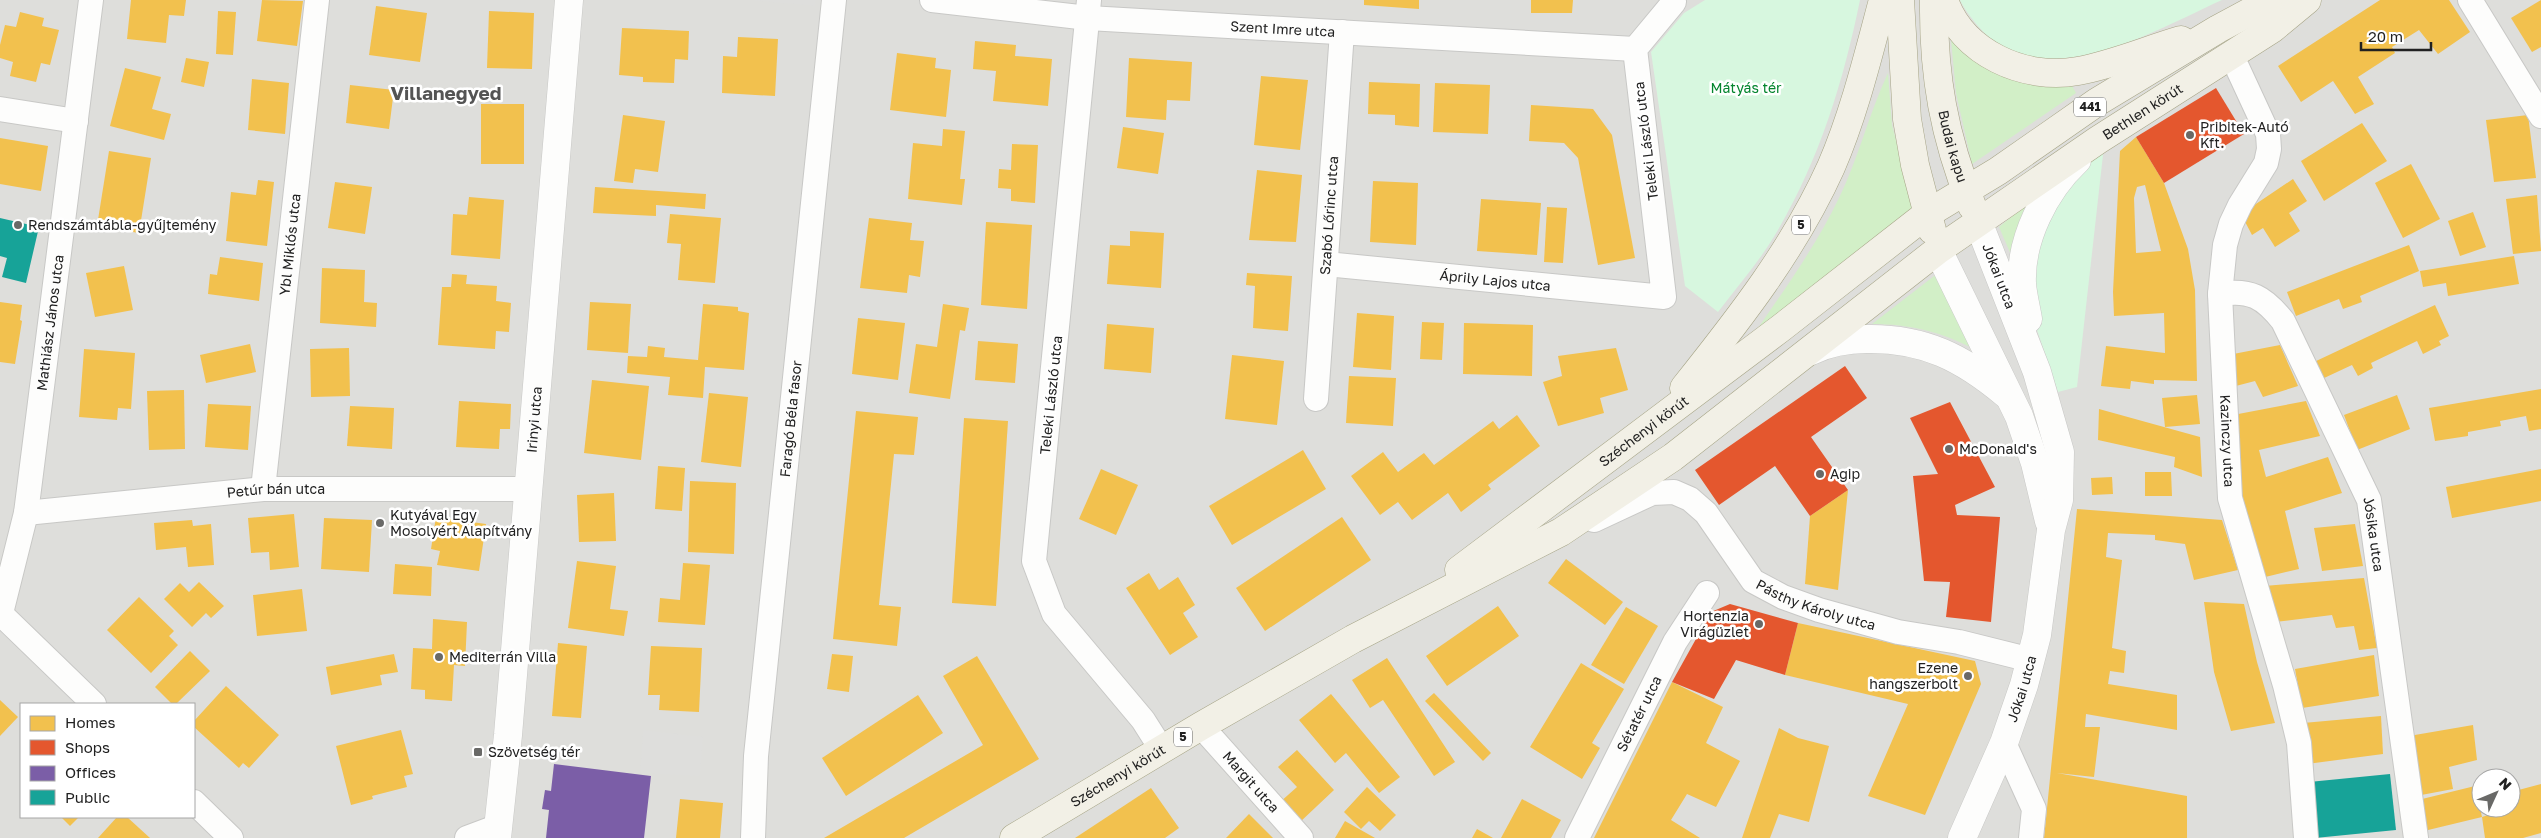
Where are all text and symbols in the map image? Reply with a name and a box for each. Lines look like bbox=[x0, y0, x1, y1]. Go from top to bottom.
street label: Szent Imre utca bbox=[1230, 17, 1336, 40]
scale bar bbox=[2361, 20, 2431, 52]
text: 20 m bbox=[2368, 27, 2403, 45]
park label: Mátyás tér bbox=[1710, 79, 1782, 96]
street label: Bethlen körút bbox=[2099, 79, 2186, 143]
district label: Villanegyed bbox=[391, 81, 501, 104]
street label: Teleki László utca bbox=[1630, 81, 1661, 201]
road number: 441 bbox=[2074, 98, 2106, 116]
street label: Budai kapu bbox=[1935, 108, 1971, 185]
place label: Pribitek-Autó Kft. bbox=[2200, 118, 2289, 151]
marker: Pribitek-Autó Kft. bbox=[2184, 129, 2196, 141]
street label: Szabó Lőrinc utca bbox=[1316, 155, 1341, 276]
street label: Ybl Miklós utca bbox=[275, 192, 304, 296]
place label: Rendszámtábla-gyűjtemény bbox=[28, 216, 217, 233]
road number: 5 bbox=[1792, 216, 1810, 234]
marker: Rendszámtábla-gyűjtemény bbox=[12, 219, 24, 231]
street label: Jókai utca bbox=[1979, 241, 2020, 311]
street label: Mathiász János utca bbox=[33, 254, 67, 392]
street label: Áprily Lajos utca bbox=[1439, 266, 1552, 294]
street label: Teleki László utca bbox=[1036, 335, 1065, 455]
street label: Faragó Béla fasor bbox=[776, 359, 805, 478]
street label: Irinyi utca bbox=[522, 386, 545, 454]
street label: Széchenyi körút bbox=[1595, 392, 1691, 470]
street label: Kazinczy utca bbox=[2217, 394, 2238, 488]
place label: McDonald's bbox=[1959, 440, 2037, 457]
marker: McDonald's bbox=[1943, 443, 1955, 455]
place label: Agip bbox=[1830, 465, 1860, 482]
marker: Agip bbox=[1814, 468, 1826, 480]
street label: Petúr bán utca bbox=[226, 480, 325, 501]
street label: Jósika utca bbox=[2360, 493, 2388, 573]
place label: Kutyával Egy Mosolyért Alapítvány bbox=[390, 506, 532, 539]
marker: Kutyával Egy Mosolyért Alapítvány bbox=[374, 517, 386, 529]
street label: Pásthy Károly utca bbox=[1753, 575, 1878, 633]
place label: Hortenzia Virágüzlet bbox=[1680, 607, 1749, 640]
marker: Hortenzia Virágüzlet bbox=[1753, 618, 1765, 630]
place label: Mediterrán Villa bbox=[449, 648, 556, 665]
marker: Mediterrán Villa bbox=[433, 651, 445, 663]
street label: Jókai utca bbox=[2003, 654, 2039, 724]
place label: Ezene hangszerbolt bbox=[1869, 659, 1958, 692]
marker: Ezene hangszerbolt bbox=[1962, 670, 1974, 682]
street label: Sétatér utca bbox=[1613, 673, 1665, 754]
legend bbox=[20, 703, 195, 818]
text: Homes bbox=[65, 713, 115, 731]
road number: 5 bbox=[1174, 728, 1192, 746]
text: Shops bbox=[65, 738, 110, 756]
street label: Széchenyi körút bbox=[1067, 740, 1168, 810]
place label: Szövetség tér bbox=[488, 743, 581, 760]
marker: Szövetség tér bbox=[472, 746, 484, 758]
street label: Margit utca bbox=[1220, 747, 1283, 816]
text: Offices bbox=[65, 763, 116, 781]
north arrow bbox=[2471, 768, 2521, 818]
text: N bbox=[2496, 774, 2516, 793]
text: Public bbox=[65, 788, 110, 806]

